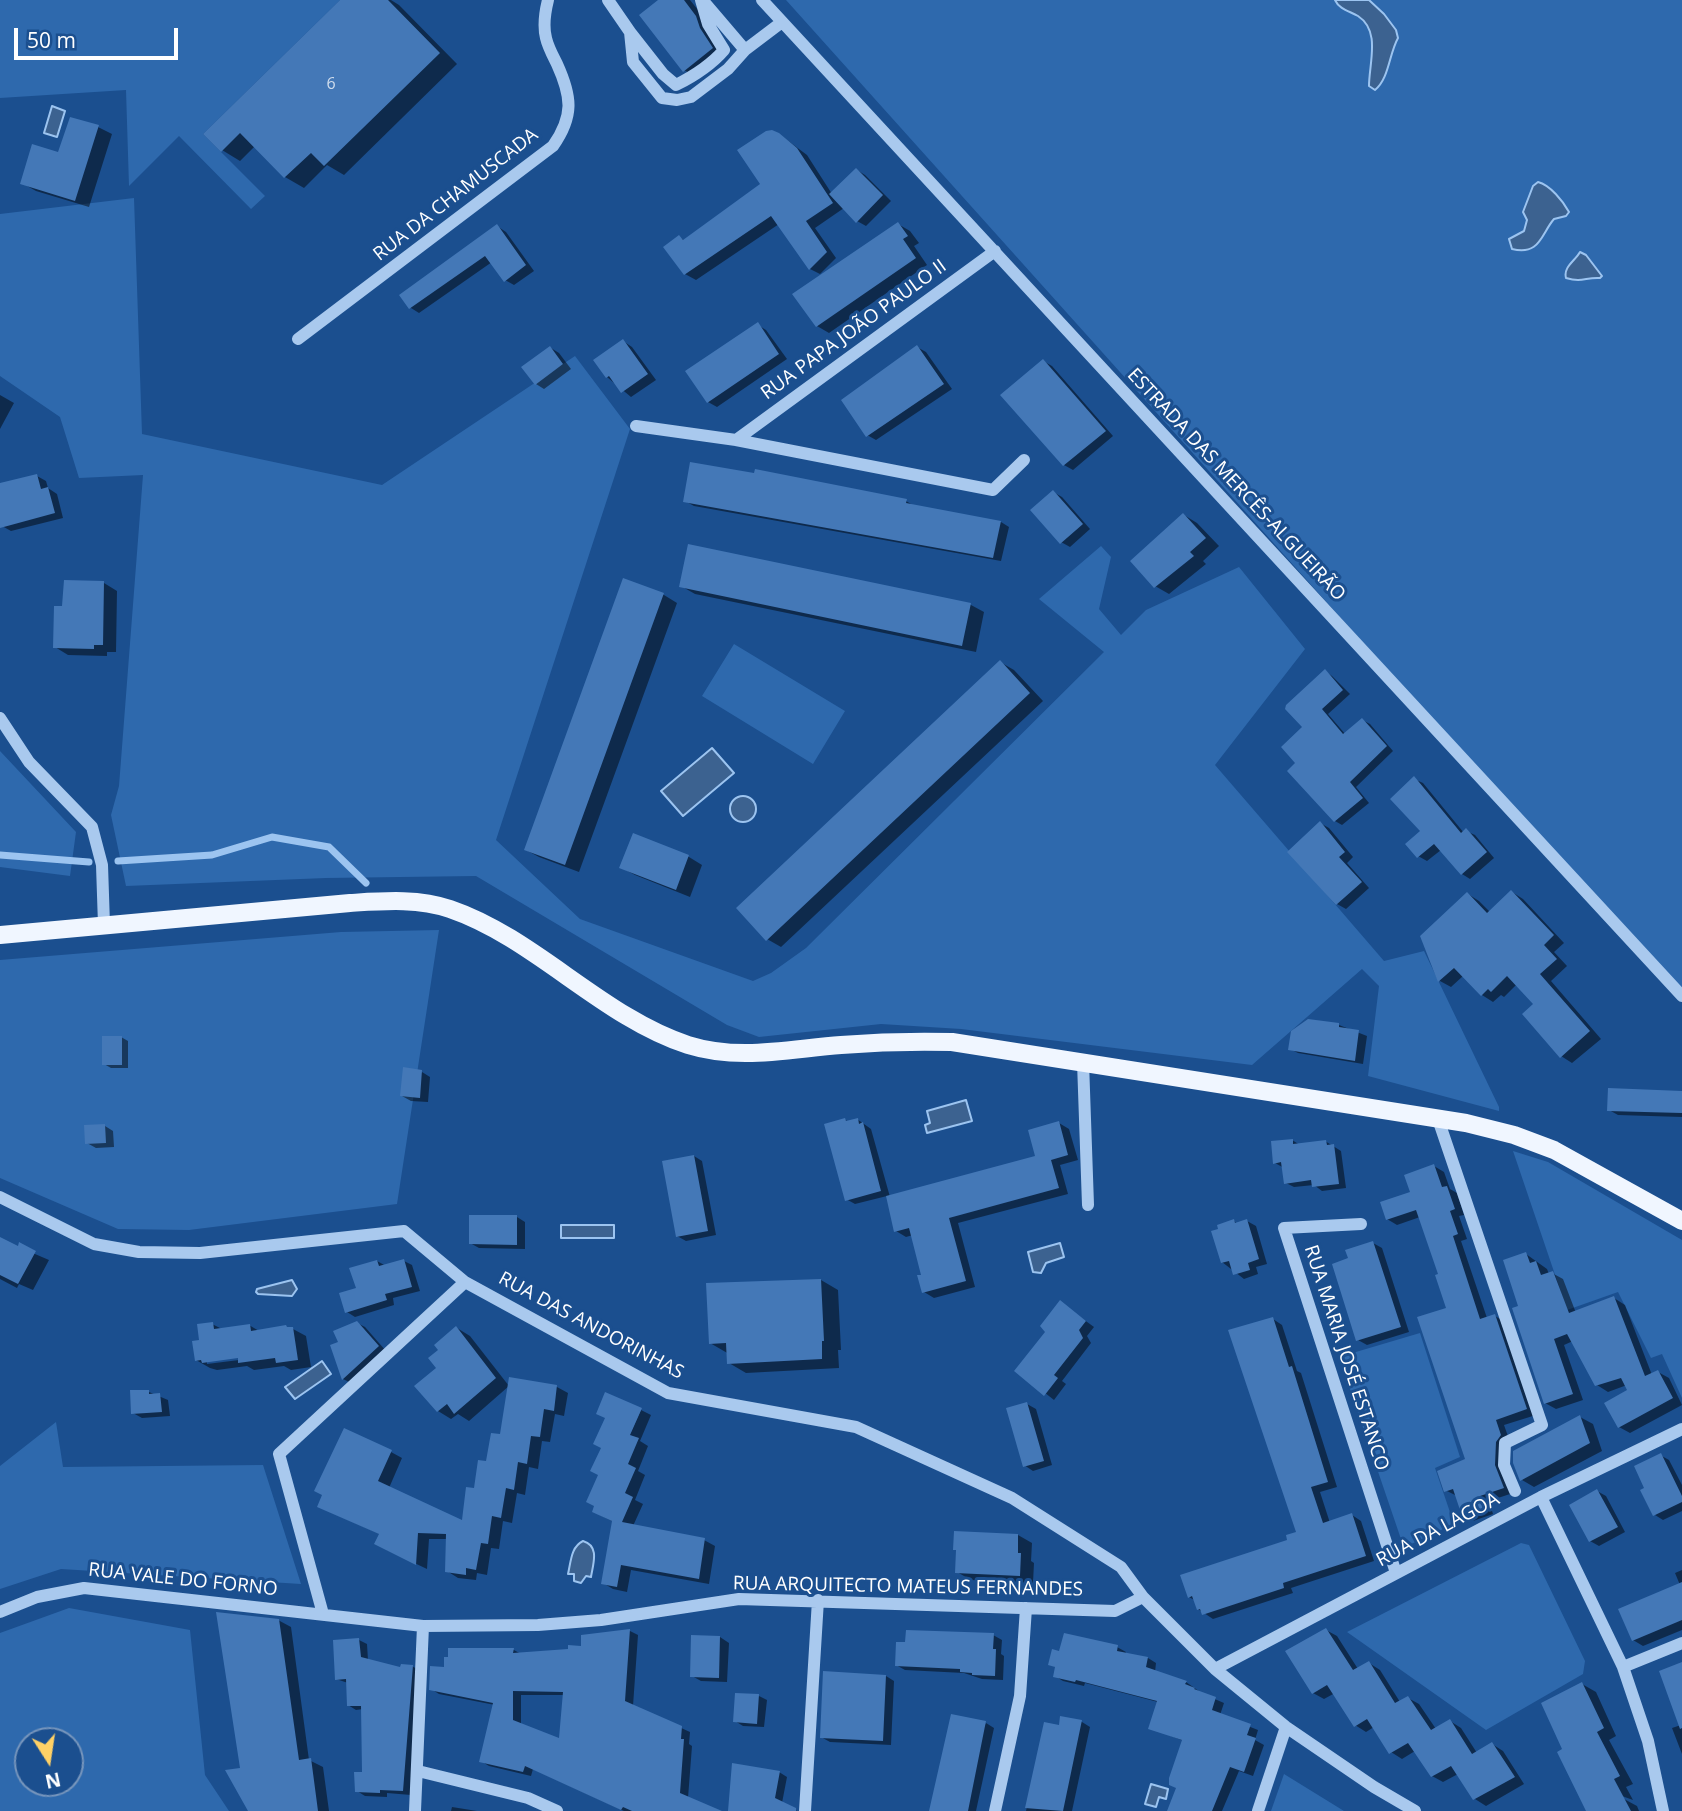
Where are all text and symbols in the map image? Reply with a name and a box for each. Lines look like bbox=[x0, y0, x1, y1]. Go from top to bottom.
scale bar bbox=[18, 14, 182, 58]
text: 50 m bbox=[27, 26, 76, 54]
house number: 6 bbox=[326, 74, 336, 94]
street label: RUA DA CHAMUSCADA bbox=[369, 124, 543, 266]
street label: RUA PAPA JOÃO PAULO II bbox=[757, 255, 951, 405]
street label: ESTRADA DAS MERCÊS-ALGUEIRÃO bbox=[1122, 364, 1350, 606]
street label: RUA MARIA JOSÉ ESTANCO bbox=[1299, 1242, 1393, 1474]
street label: RUA DAS ANDORINHAS bbox=[495, 1267, 687, 1385]
street label: RUA DA LAGOA bbox=[1373, 1488, 1503, 1572]
street label: RUA VALE DO FORNO bbox=[87, 1559, 279, 1601]
street label: RUA ARQUITECTO MATEUS FERNANDES bbox=[733, 1573, 1083, 1601]
north arrow bbox=[14, 1727, 84, 1797]
text: N bbox=[43, 1766, 63, 1795]

